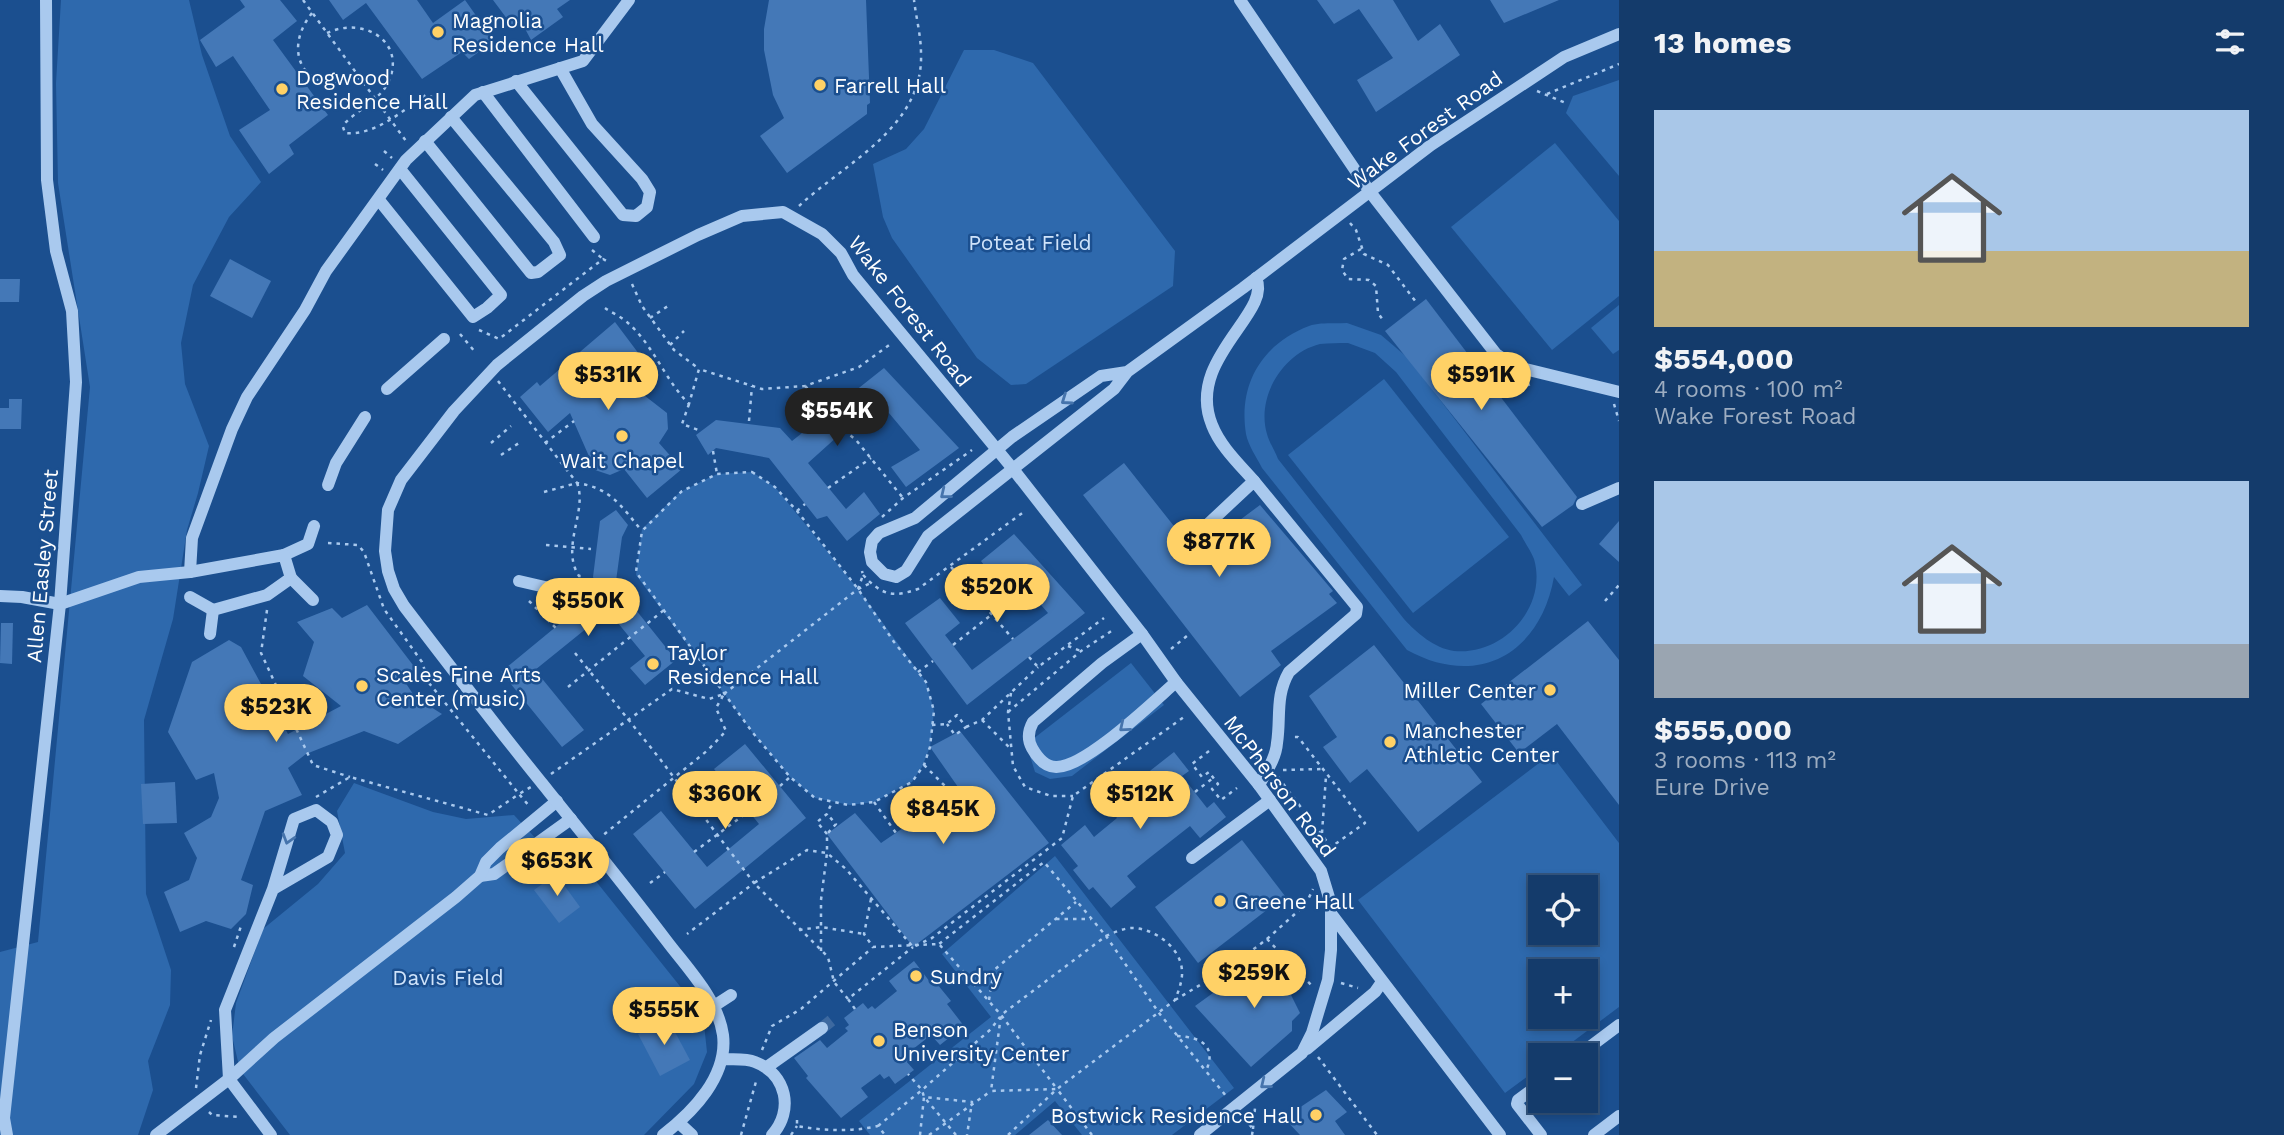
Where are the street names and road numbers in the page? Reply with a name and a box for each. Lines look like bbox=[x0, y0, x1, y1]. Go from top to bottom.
street label: Wake Forest Road bbox=[1343, 66, 1507, 194]
street label: Wake Forest Road bbox=[843, 230, 977, 392]
street label: Allen Easley Street bbox=[21, 468, 63, 664]
street label: McPherson Road bbox=[1219, 710, 1341, 862]

